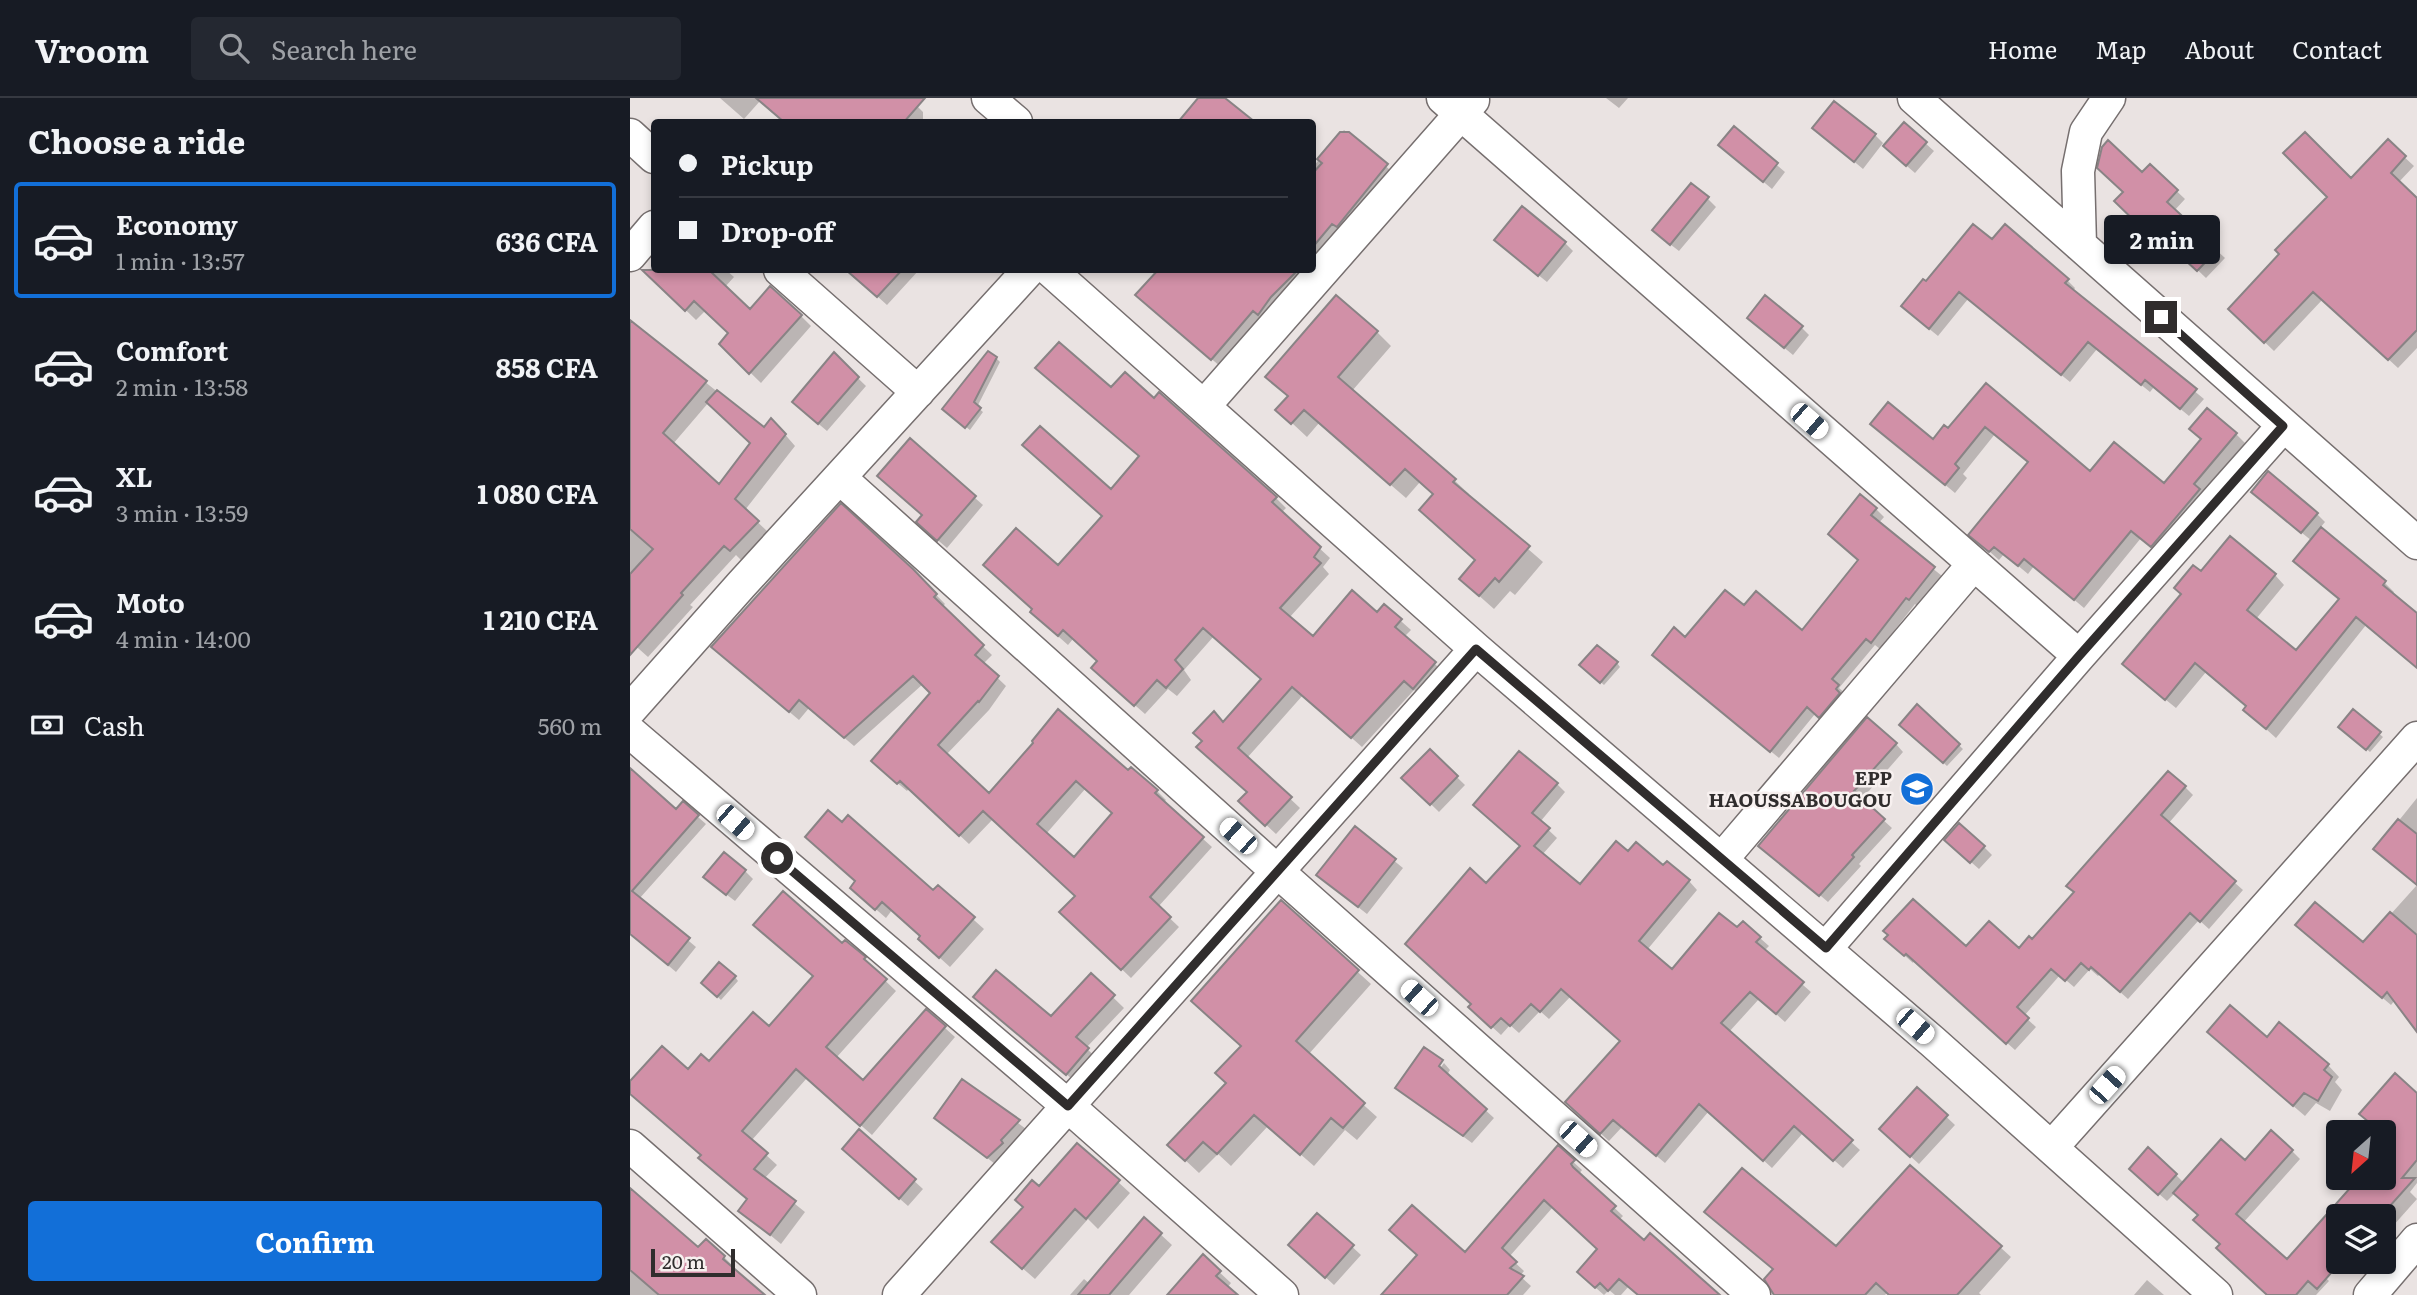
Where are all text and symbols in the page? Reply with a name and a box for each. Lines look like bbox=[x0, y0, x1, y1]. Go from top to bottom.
search box bbox=[191, 17, 681, 80]
text: Vroom bbox=[35, 24, 149, 73]
icon: search bbox=[215, 29, 253, 67]
text: Search here bbox=[271, 29, 417, 68]
text: Home bbox=[1988, 31, 2057, 66]
text: Map bbox=[2095, 31, 2146, 66]
text: About bbox=[2184, 31, 2254, 66]
text: Contact bbox=[2292, 31, 2382, 66]
text: Choose a ride bbox=[28, 116, 245, 164]
text: Pickup bbox=[721, 144, 813, 183]
text: Economy bbox=[116, 204, 238, 243]
icon: car bbox=[32, 209, 95, 272]
text: Drop-off bbox=[721, 211, 834, 250]
callout: 2 min bbox=[2103, 216, 2219, 264]
text: 636 CFA bbox=[496, 221, 598, 260]
text: 2 min bbox=[2130, 222, 2194, 256]
text: 1 min · 13:57 bbox=[116, 243, 245, 277]
route end bbox=[2145, 301, 2177, 333]
text: Comfort bbox=[116, 330, 228, 369]
icon: car bbox=[32, 335, 95, 398]
text: 858 CFA bbox=[496, 347, 598, 386]
text: 2 min · 13:58 bbox=[116, 369, 248, 403]
car bbox=[1787, 399, 1832, 443]
text: XL bbox=[116, 456, 153, 495]
icon: car bbox=[32, 461, 95, 524]
text: 1 080 CFA bbox=[477, 473, 598, 512]
text: 3 min · 13:59 bbox=[116, 495, 248, 529]
text: Moto bbox=[116, 582, 185, 621]
icon: car bbox=[32, 587, 95, 650]
text: 1 210 CFA bbox=[484, 599, 598, 638]
text: 4 min · 14:00 bbox=[116, 621, 251, 655]
text: Cash bbox=[84, 705, 145, 744]
icon: cash bbox=[28, 706, 66, 744]
text: 560 m bbox=[538, 708, 602, 742]
place label: EPP HAOUSSABOUGOU bbox=[1709, 763, 1892, 813]
school or university icon: EPP HAOUSSABOUGOU bbox=[1898, 770, 1936, 808]
car bbox=[713, 800, 758, 844]
car bbox=[1216, 814, 1261, 858]
route start bbox=[761, 842, 793, 874]
car bbox=[1397, 976, 1442, 1020]
car bbox=[1893, 1004, 1938, 1048]
car bbox=[2086, 1062, 2129, 1108]
car bbox=[1556, 1117, 1601, 1161]
north arrow bbox=[2326, 1120, 2396, 1190]
map controls bbox=[2326, 1120, 2396, 1274]
button: Confirm bbox=[28, 1201, 602, 1281]
button: layers bbox=[2326, 1204, 2396, 1274]
scale bar bbox=[651, 1246, 735, 1278]
text: 20 m bbox=[662, 1247, 705, 1275]

